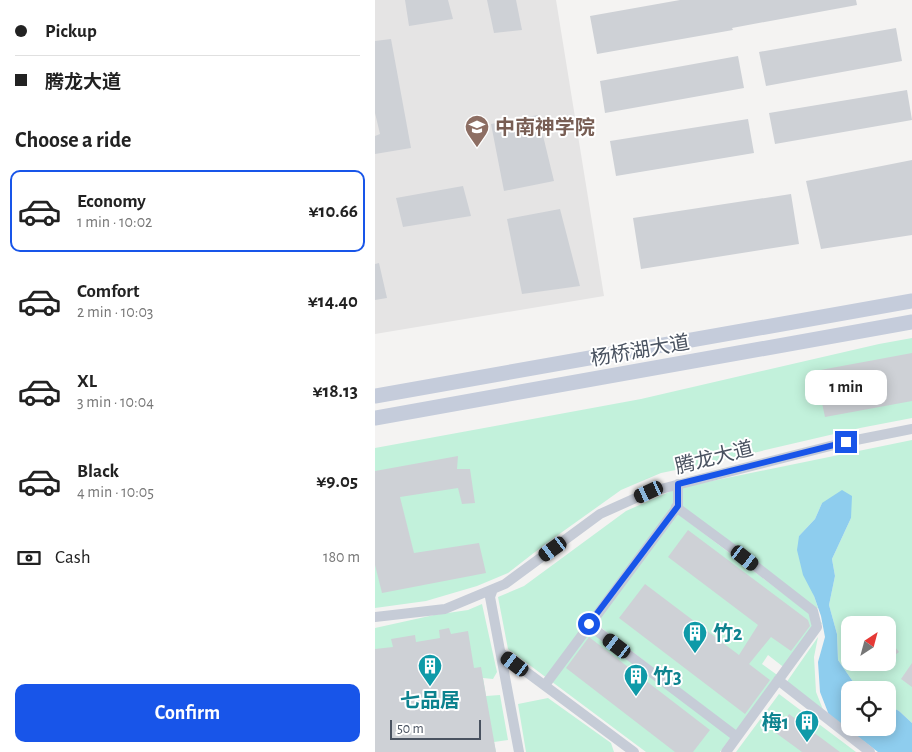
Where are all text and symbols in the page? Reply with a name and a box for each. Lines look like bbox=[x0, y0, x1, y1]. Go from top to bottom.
text: Pickup bbox=[45, 22, 97, 41]
text: 腾龙大道 bbox=[45, 73, 121, 92]
school or university icon: 中南神学院 bbox=[464, 114, 490, 148]
place label: 中南神学院 bbox=[495, 116, 595, 138]
text: Choose a ride bbox=[15, 129, 131, 151]
icon: car bbox=[17, 189, 62, 234]
text: Economy bbox=[77, 192, 146, 211]
text: ¥10.66 bbox=[309, 202, 358, 221]
text: 1 min · 10:02 bbox=[77, 214, 152, 230]
icon: car bbox=[17, 279, 62, 324]
text: Comfort bbox=[77, 282, 139, 301]
text: ¥14.40 bbox=[308, 292, 358, 311]
text: 2 min · 10:03 bbox=[77, 304, 153, 320]
street label: 杨桥湖大道 bbox=[589, 331, 691, 370]
icon: car bbox=[17, 369, 62, 414]
callout: 1 min bbox=[805, 370, 887, 404]
text: XL bbox=[77, 372, 97, 391]
text: 1 min bbox=[829, 379, 863, 395]
text: ¥18.13 bbox=[312, 382, 358, 401]
text: 3 min · 10:04 bbox=[77, 394, 154, 410]
route end bbox=[835, 431, 857, 453]
street label: 腾龙大道 bbox=[673, 438, 755, 477]
icon: car bbox=[17, 459, 62, 504]
text: Black bbox=[77, 462, 119, 481]
text: ¥9.05 bbox=[316, 472, 358, 491]
car bbox=[632, 479, 665, 505]
text: 4 min · 10:05 bbox=[77, 484, 154, 500]
car bbox=[536, 534, 569, 564]
car bbox=[728, 543, 761, 573]
icon: cash bbox=[15, 544, 43, 572]
text: Cash bbox=[55, 548, 91, 567]
text: 180 m bbox=[323, 549, 360, 565]
route start bbox=[578, 613, 600, 635]
north arrow bbox=[841, 616, 896, 671]
map controls bbox=[841, 616, 896, 736]
building icon: 竹2 bbox=[682, 620, 708, 654]
place label: 竹2 bbox=[713, 623, 742, 644]
car bbox=[600, 631, 633, 661]
car bbox=[498, 649, 531, 679]
building icon: 七品居 bbox=[417, 653, 443, 687]
building icon: 竹3 bbox=[623, 663, 649, 697]
place label: 竹3 bbox=[653, 666, 682, 687]
button: locate bbox=[841, 681, 896, 736]
button: Confirm bbox=[15, 684, 360, 742]
place label: 七品居 bbox=[400, 691, 460, 711]
building icon: 梅1 bbox=[794, 709, 820, 743]
place label: 梅1 bbox=[762, 711, 789, 733]
scale bar bbox=[390, 717, 481, 740]
text: 50 m bbox=[397, 722, 424, 736]

